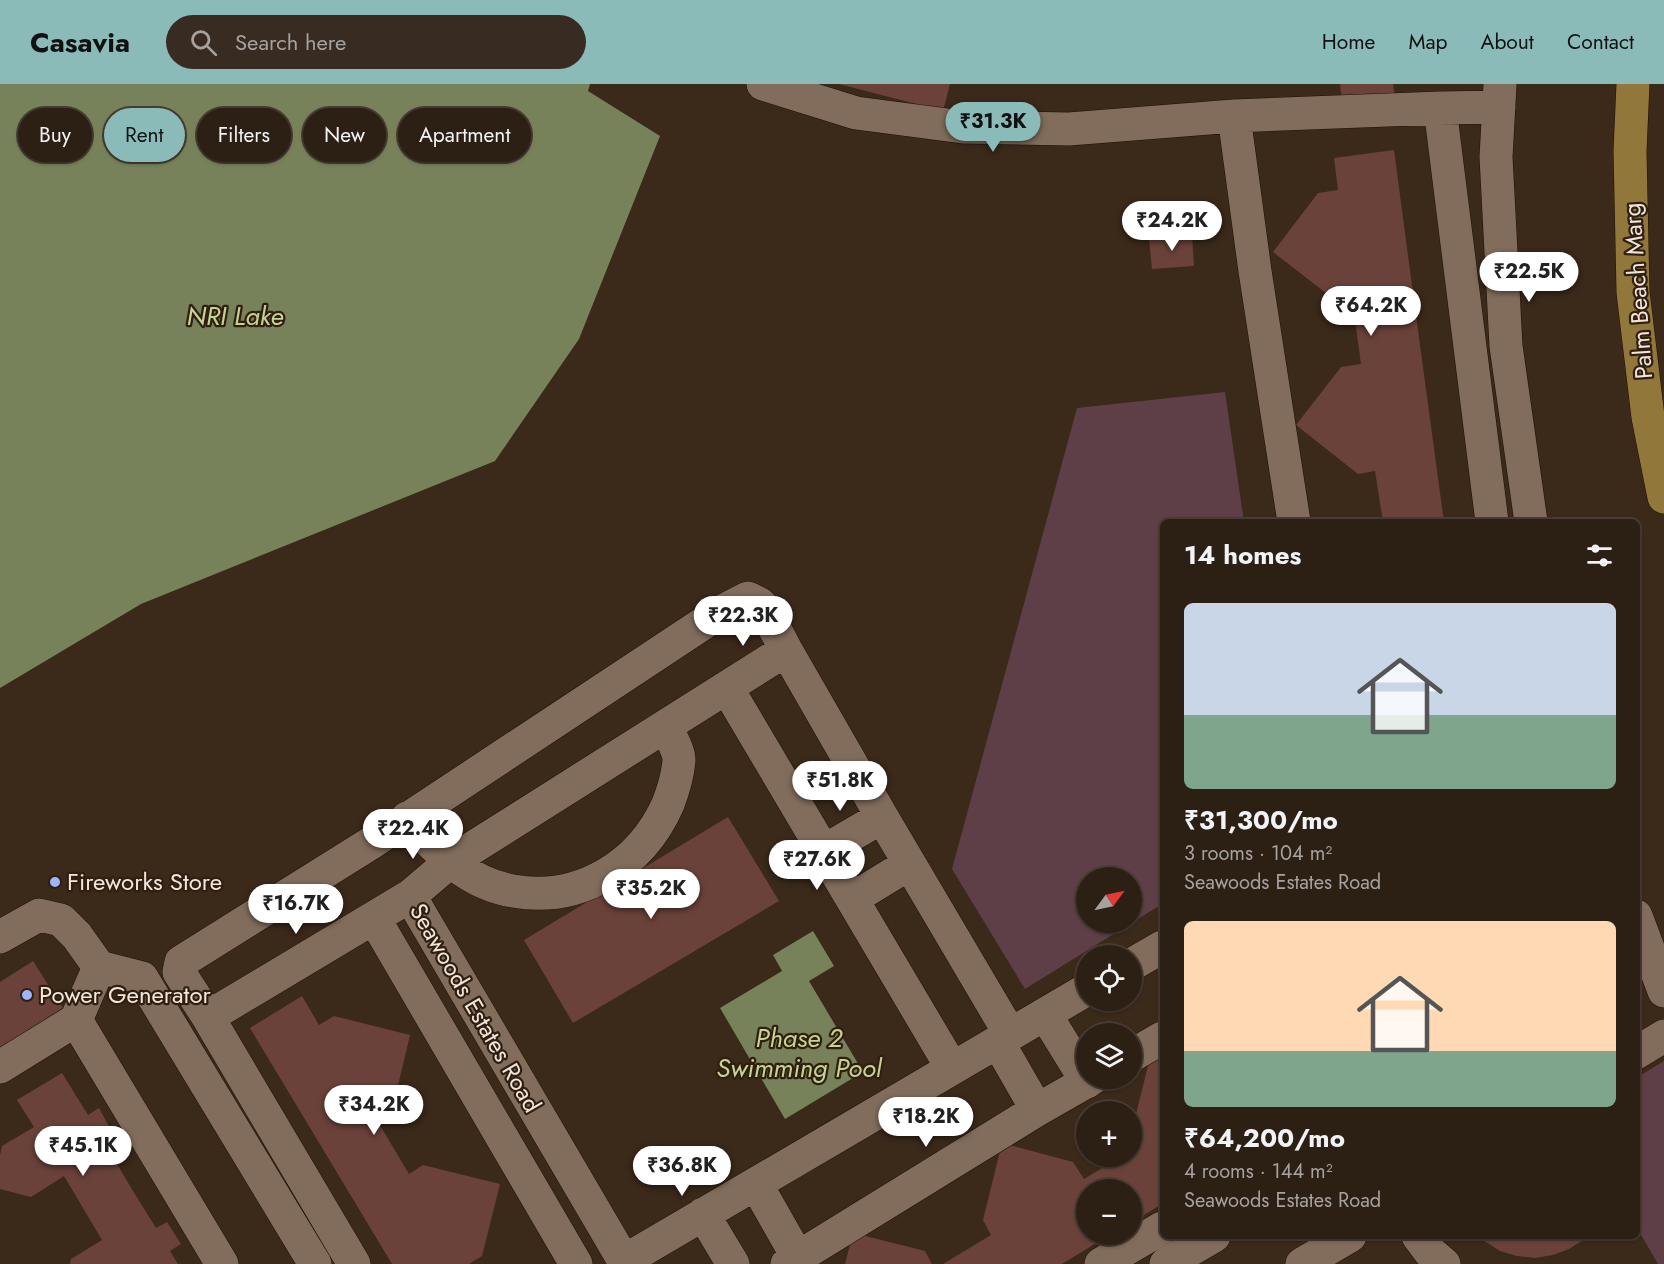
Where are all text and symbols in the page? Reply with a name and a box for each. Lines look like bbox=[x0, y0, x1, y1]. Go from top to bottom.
search box bbox=[166, 15, 586, 69]
text: Casavia bbox=[30, 22, 130, 63]
icon: search bbox=[187, 26, 220, 59]
text: Search here bbox=[235, 26, 346, 58]
text: Home bbox=[1322, 27, 1375, 57]
text: Map bbox=[1408, 27, 1448, 57]
text: About bbox=[1481, 27, 1534, 57]
text: Contact bbox=[1567, 27, 1634, 57]
pin: ₹31.3K bbox=[944, 102, 1042, 153]
text: ₹31.3K bbox=[960, 107, 1026, 136]
chip: Buy bbox=[18, 108, 92, 162]
chip: Rent bbox=[104, 108, 185, 162]
chip: Filters bbox=[197, 108, 291, 162]
chip: New bbox=[303, 108, 386, 162]
chip: Apartment bbox=[398, 108, 531, 162]
pin: ₹24.2K bbox=[1123, 201, 1221, 252]
street label: Palm Beach Marg bbox=[1614, 202, 1661, 380]
text: ₹24.2K bbox=[1136, 206, 1208, 235]
pin: ₹22.5K bbox=[1480, 252, 1578, 303]
text: ₹22.5K bbox=[1494, 257, 1565, 286]
pin: ₹64.2K bbox=[1322, 286, 1420, 337]
text: ₹64.2K bbox=[1335, 291, 1407, 320]
water label: NRI Lake bbox=[186, 297, 284, 335]
text: 14 homes bbox=[1184, 536, 1301, 574]
icon: filters bbox=[1583, 539, 1616, 572]
pin: ₹22.3K bbox=[694, 596, 792, 647]
text: ₹22.3K bbox=[708, 601, 778, 630]
icon: home bbox=[1346, 642, 1454, 750]
pin: ₹51.8K bbox=[791, 761, 889, 812]
text: ₹51.8K bbox=[806, 766, 874, 795]
text: ₹31,300/mo bbox=[1184, 801, 1338, 839]
pin: ₹22.4K bbox=[364, 809, 462, 860]
text: ₹22.4K bbox=[377, 814, 449, 843]
text: 3 rooms · 104 m² bbox=[1184, 839, 1332, 868]
pin: ₹27.6K bbox=[768, 840, 866, 891]
text: ₹27.6K bbox=[783, 845, 851, 874]
place label: Fireworks Store bbox=[67, 864, 222, 899]
north arrow bbox=[1076, 867, 1142, 933]
map controls bbox=[1076, 867, 1142, 1245]
text: Seawoods Estates Road bbox=[1184, 868, 1381, 897]
pin: ₹35.2K bbox=[602, 869, 700, 920]
text: ₹35.2K bbox=[616, 874, 686, 903]
marker: Fireworks Store bbox=[48, 875, 62, 889]
pin: ₹16.7K bbox=[247, 884, 345, 935]
text: ₹16.7K bbox=[262, 889, 330, 918]
street label: Seawoods Estates Road bbox=[401, 897, 550, 1119]
button: locate bbox=[1076, 945, 1142, 1011]
icon: home bbox=[1346, 960, 1454, 1068]
place label: Power Generator bbox=[39, 977, 211, 1012]
marker: Power Generator bbox=[20, 988, 34, 1002]
water label: Phase 2 Swimming Pool bbox=[716, 1019, 883, 1087]
button: layers bbox=[1076, 1023, 1142, 1089]
pin: ₹34.2K bbox=[325, 1085, 423, 1136]
text: ₹34.2K bbox=[338, 1090, 410, 1119]
pin: ₹18.2K bbox=[877, 1097, 975, 1148]
button: + bbox=[1076, 1101, 1142, 1167]
text: ₹18.2K bbox=[892, 1102, 960, 1131]
text: ₹64,200/mo bbox=[1184, 1119, 1345, 1157]
pin: ₹45.1K bbox=[34, 1126, 132, 1177]
text: ₹45.1K bbox=[49, 1131, 117, 1160]
pin: ₹36.8K bbox=[633, 1146, 731, 1197]
text: ₹36.8K bbox=[647, 1151, 717, 1180]
text: 4 rooms · 144 m² bbox=[1184, 1157, 1333, 1186]
button: − bbox=[1076, 1179, 1142, 1245]
text: Seawoods Estates Road bbox=[1184, 1186, 1381, 1215]

